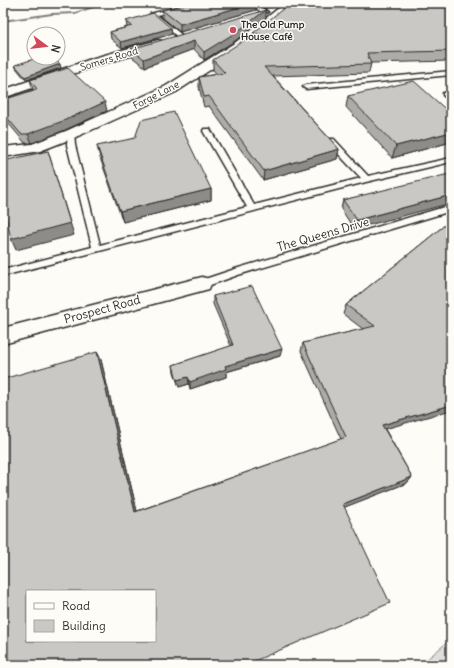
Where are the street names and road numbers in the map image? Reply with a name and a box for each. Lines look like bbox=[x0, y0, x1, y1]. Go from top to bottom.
street label: Somers Road bbox=[79, 44, 140, 74]
street label: Forge Lane bbox=[131, 78, 181, 112]
street label: The Queens Drive bbox=[275, 214, 371, 254]
street label: Prospect Road bbox=[62, 292, 142, 326]

